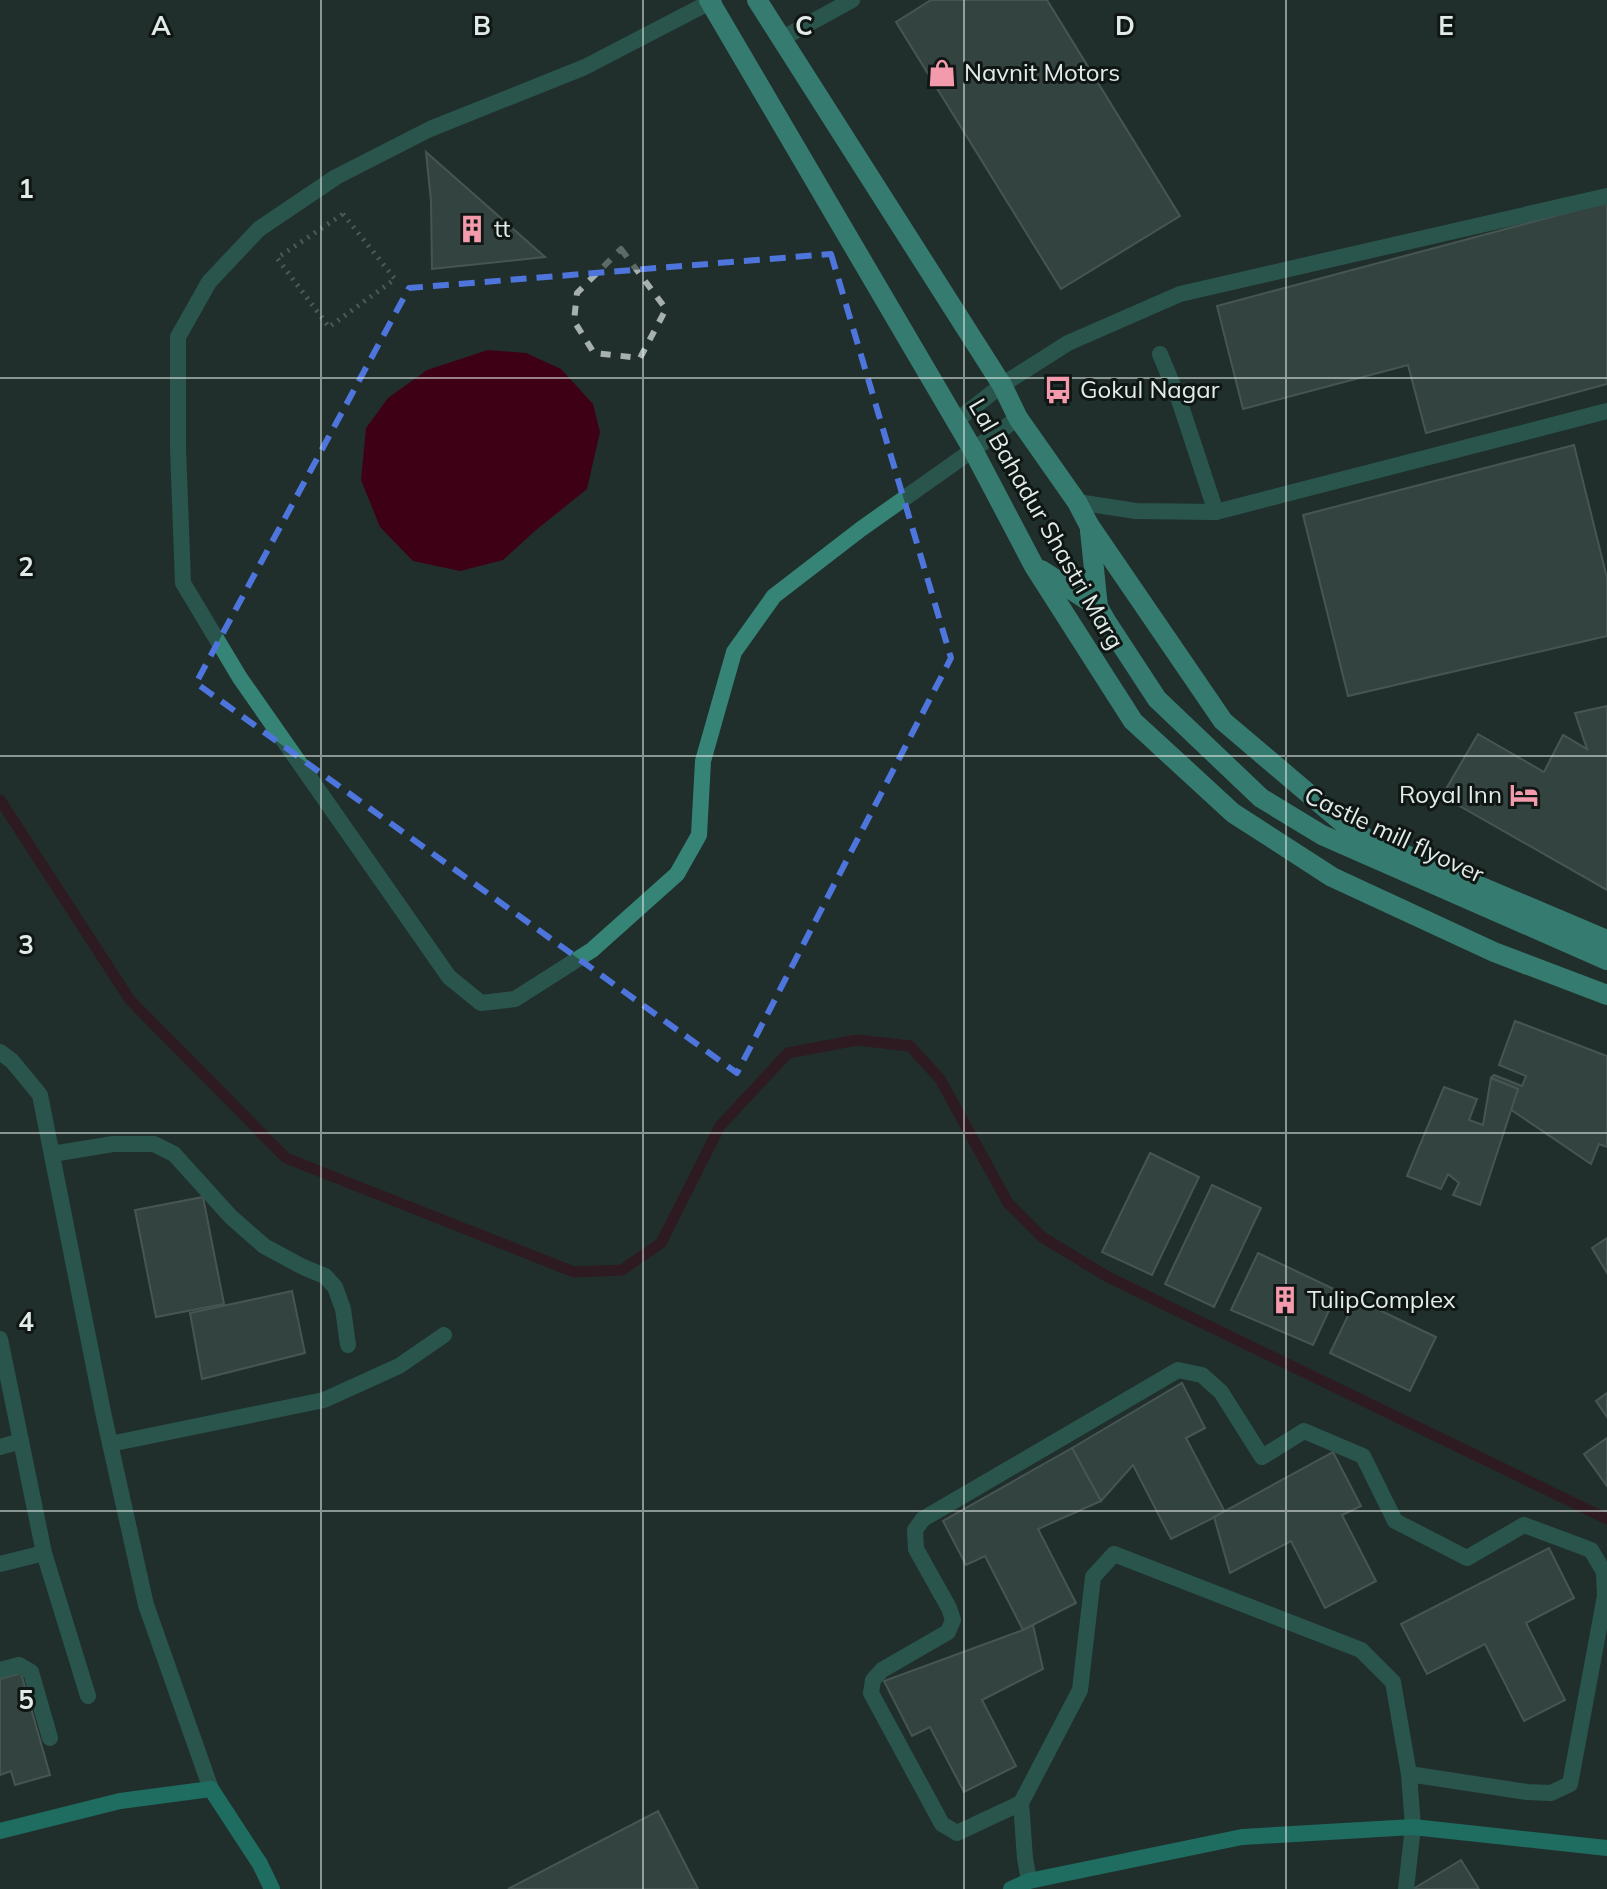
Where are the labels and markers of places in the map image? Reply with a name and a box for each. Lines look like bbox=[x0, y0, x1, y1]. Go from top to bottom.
place label: Navnit Motors bbox=[964, 57, 1120, 87]
shop icon: Navnit Motors bbox=[927, 58, 957, 88]
place label: tt bbox=[494, 213, 510, 243]
building icon: tt bbox=[457, 214, 487, 244]
place label: Gokul Nagar bbox=[1080, 374, 1220, 404]
bus stop icon: Gokul Nagar bbox=[1043, 375, 1073, 405]
place label: Royal Inn bbox=[1399, 779, 1502, 809]
hotel icon: Royal Inn bbox=[1509, 780, 1539, 810]
place label: TulipComplex bbox=[1307, 1284, 1456, 1314]
building icon: TulipComplex bbox=[1270, 1285, 1300, 1315]

